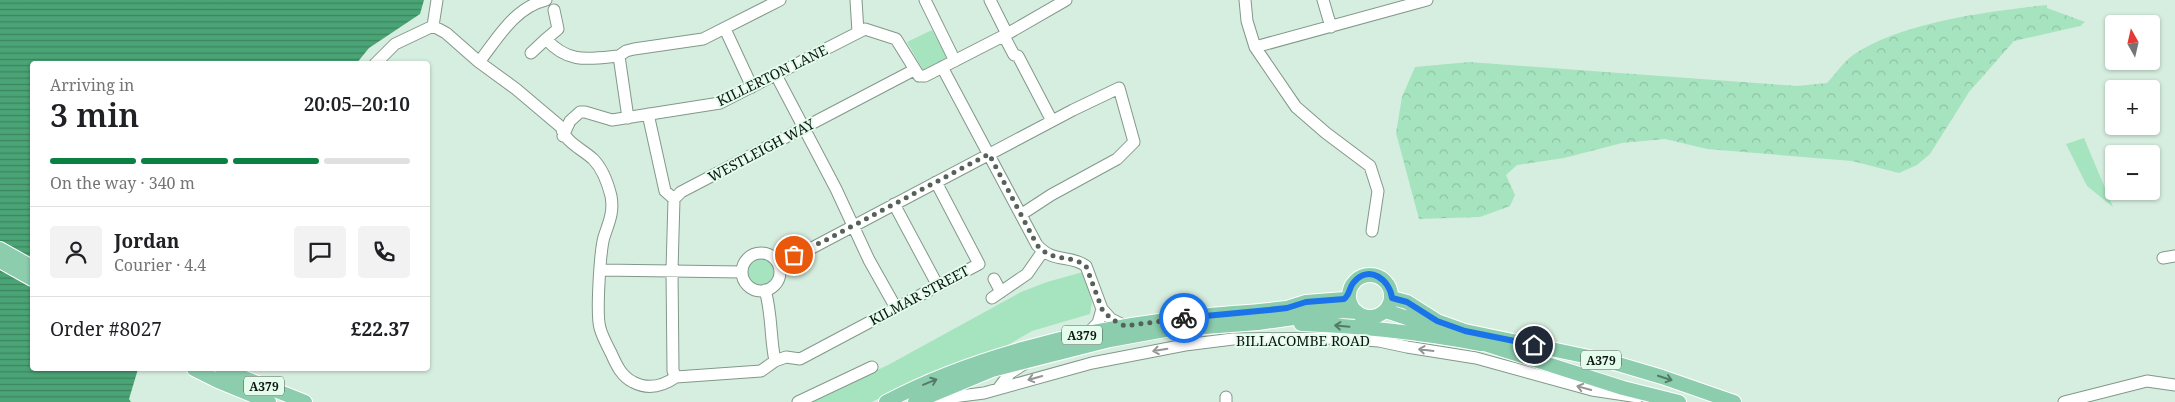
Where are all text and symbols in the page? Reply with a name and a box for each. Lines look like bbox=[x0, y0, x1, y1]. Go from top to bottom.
north arrow bbox=[2105, 15, 2160, 70]
map controls bbox=[2105, 15, 2160, 200]
street label: KILLERTON LANE bbox=[713, 40, 831, 110]
text: Arriving in bbox=[50, 74, 134, 96]
button: + bbox=[2105, 80, 2160, 135]
text: 20:05–20:10 bbox=[304, 91, 410, 117]
text: 3 min bbox=[50, 93, 139, 136]
street label: WESTLEIGH WAY bbox=[704, 114, 818, 186]
button: − bbox=[2105, 145, 2160, 200]
text: On the way · 340 m bbox=[50, 172, 195, 194]
button: person bbox=[50, 226, 102, 278]
button: chat bbox=[294, 226, 346, 278]
button: phone bbox=[358, 226, 410, 278]
text: Jordan bbox=[114, 228, 180, 254]
pin bbox=[773, 234, 815, 276]
icon: bag bbox=[780, 241, 808, 269]
text: Courier · 4.4 bbox=[114, 254, 206, 276]
street label: KILMAR STREET bbox=[866, 260, 973, 329]
courier bbox=[1159, 293, 1209, 343]
icon: bike bbox=[1170, 304, 1198, 332]
text: Order #8027 bbox=[50, 316, 162, 342]
text: £22.37 bbox=[351, 316, 410, 342]
one-way arrow bbox=[1334, 321, 1350, 331]
pin bbox=[1513, 324, 1555, 366]
road number: A379 bbox=[1062, 326, 1102, 344]
street label: BILLACOMBE ROAD bbox=[1236, 331, 1370, 350]
icon: home bbox=[1520, 331, 1548, 359]
one-way arrow bbox=[1419, 345, 1435, 355]
one-way arrow bbox=[1152, 346, 1168, 356]
road number: A379 bbox=[1581, 350, 1621, 370]
one-way arrow bbox=[1028, 374, 1044, 384]
one-way arrow bbox=[1657, 374, 1673, 383]
road number: A379 bbox=[244, 376, 284, 396]
one-way arrow bbox=[922, 376, 937, 386]
one-way arrow bbox=[1577, 383, 1593, 392]

